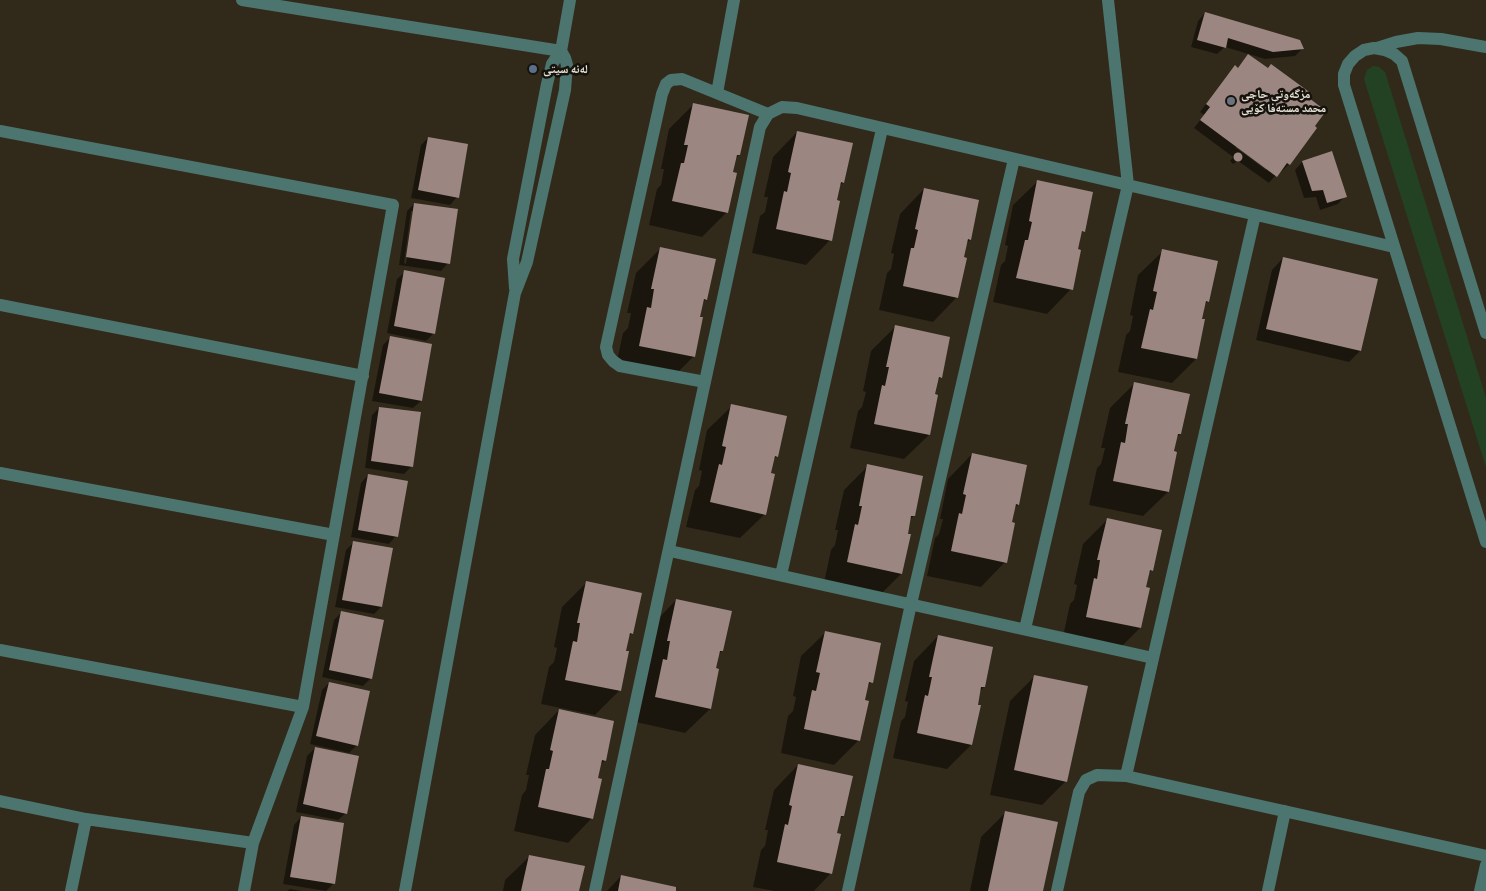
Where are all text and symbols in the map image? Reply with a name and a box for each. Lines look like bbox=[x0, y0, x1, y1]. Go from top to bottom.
place label: لەنە سیتی bbox=[543, 62, 588, 76]
marker: لەنە سیتی bbox=[527, 63, 539, 75]
place label: مزگەوتی حاجی محمد مستەفا کۆیی bbox=[1241, 87, 1326, 115]
marker: مزگەوتی حاجی محمد مستەفا کۆیی bbox=[1225, 95, 1237, 107]

